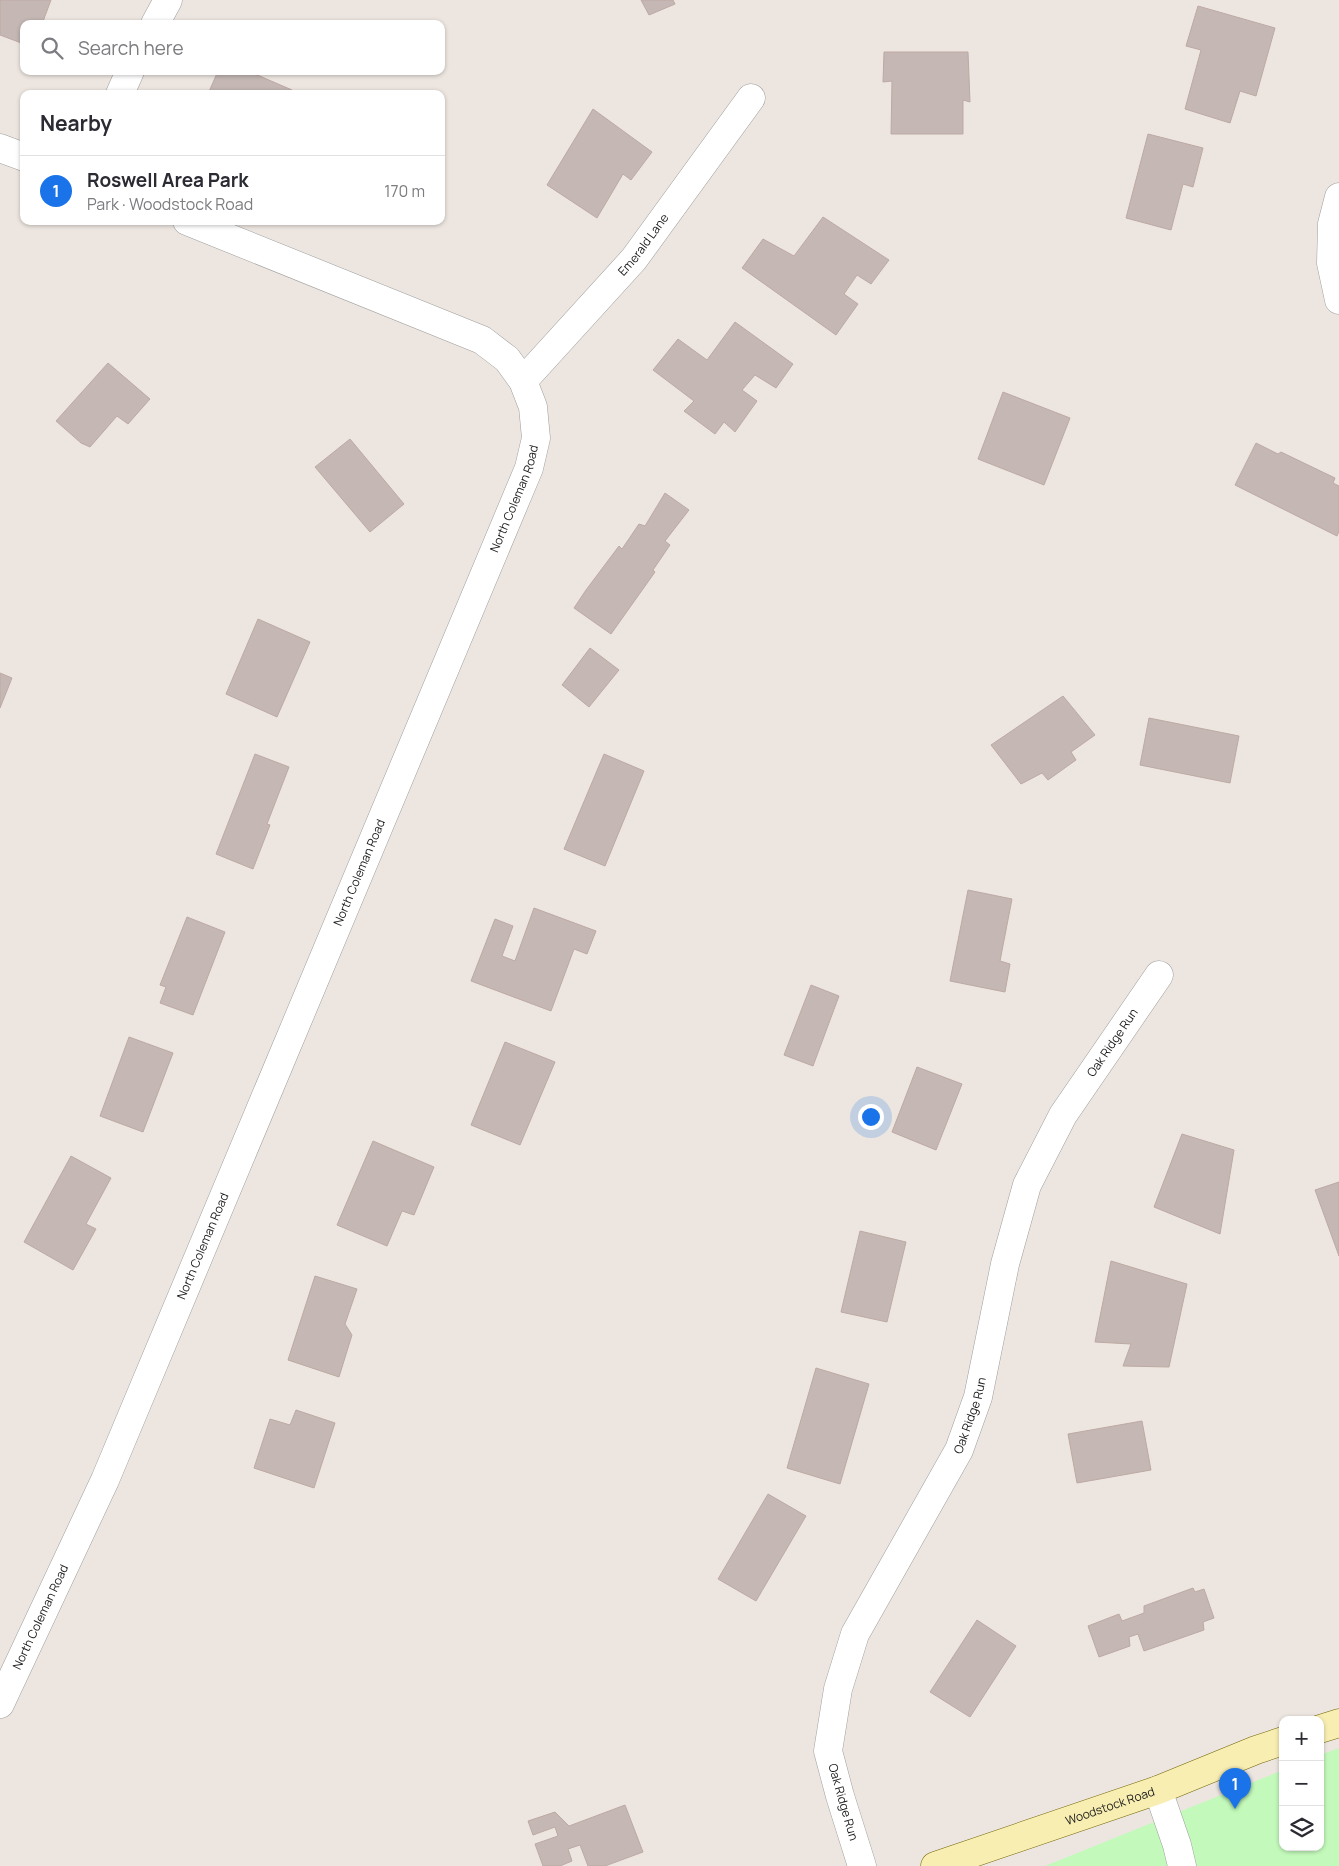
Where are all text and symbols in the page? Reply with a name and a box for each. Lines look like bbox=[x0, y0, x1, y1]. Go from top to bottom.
search box bbox=[20, 20, 445, 75]
icon: search bbox=[38, 34, 66, 62]
text: Search here bbox=[78, 35, 184, 61]
text: Nearby bbox=[40, 109, 112, 137]
text: Roswell Area Park bbox=[87, 167, 248, 193]
text: 1 bbox=[52, 180, 60, 202]
text: 170 m bbox=[384, 180, 425, 202]
text: Park · Woodstock Road bbox=[87, 193, 253, 215]
street label: Emerald Lane bbox=[614, 210, 672, 279]
street label: North Coleman Road bbox=[486, 443, 542, 555]
street label: North Coleman Road bbox=[329, 816, 389, 928]
street label: Oak Ridge Run bbox=[1083, 1005, 1142, 1080]
your location bbox=[858, 1104, 884, 1130]
street label: North Coleman Road bbox=[173, 1190, 232, 1302]
street label: Oak Ridge Run bbox=[949, 1376, 990, 1456]
street label: North Coleman Road bbox=[8, 1562, 72, 1672]
map controls bbox=[1279, 1716, 1324, 1851]
button: + bbox=[1279, 1716, 1324, 1761]
street label: Oak Ridge Run bbox=[824, 1761, 863, 1842]
button: − bbox=[1279, 1761, 1324, 1806]
pin: 1 bbox=[1219, 1768, 1251, 1809]
street label: Woodstock Road bbox=[1063, 1783, 1157, 1829]
button: layers bbox=[1279, 1806, 1324, 1851]

